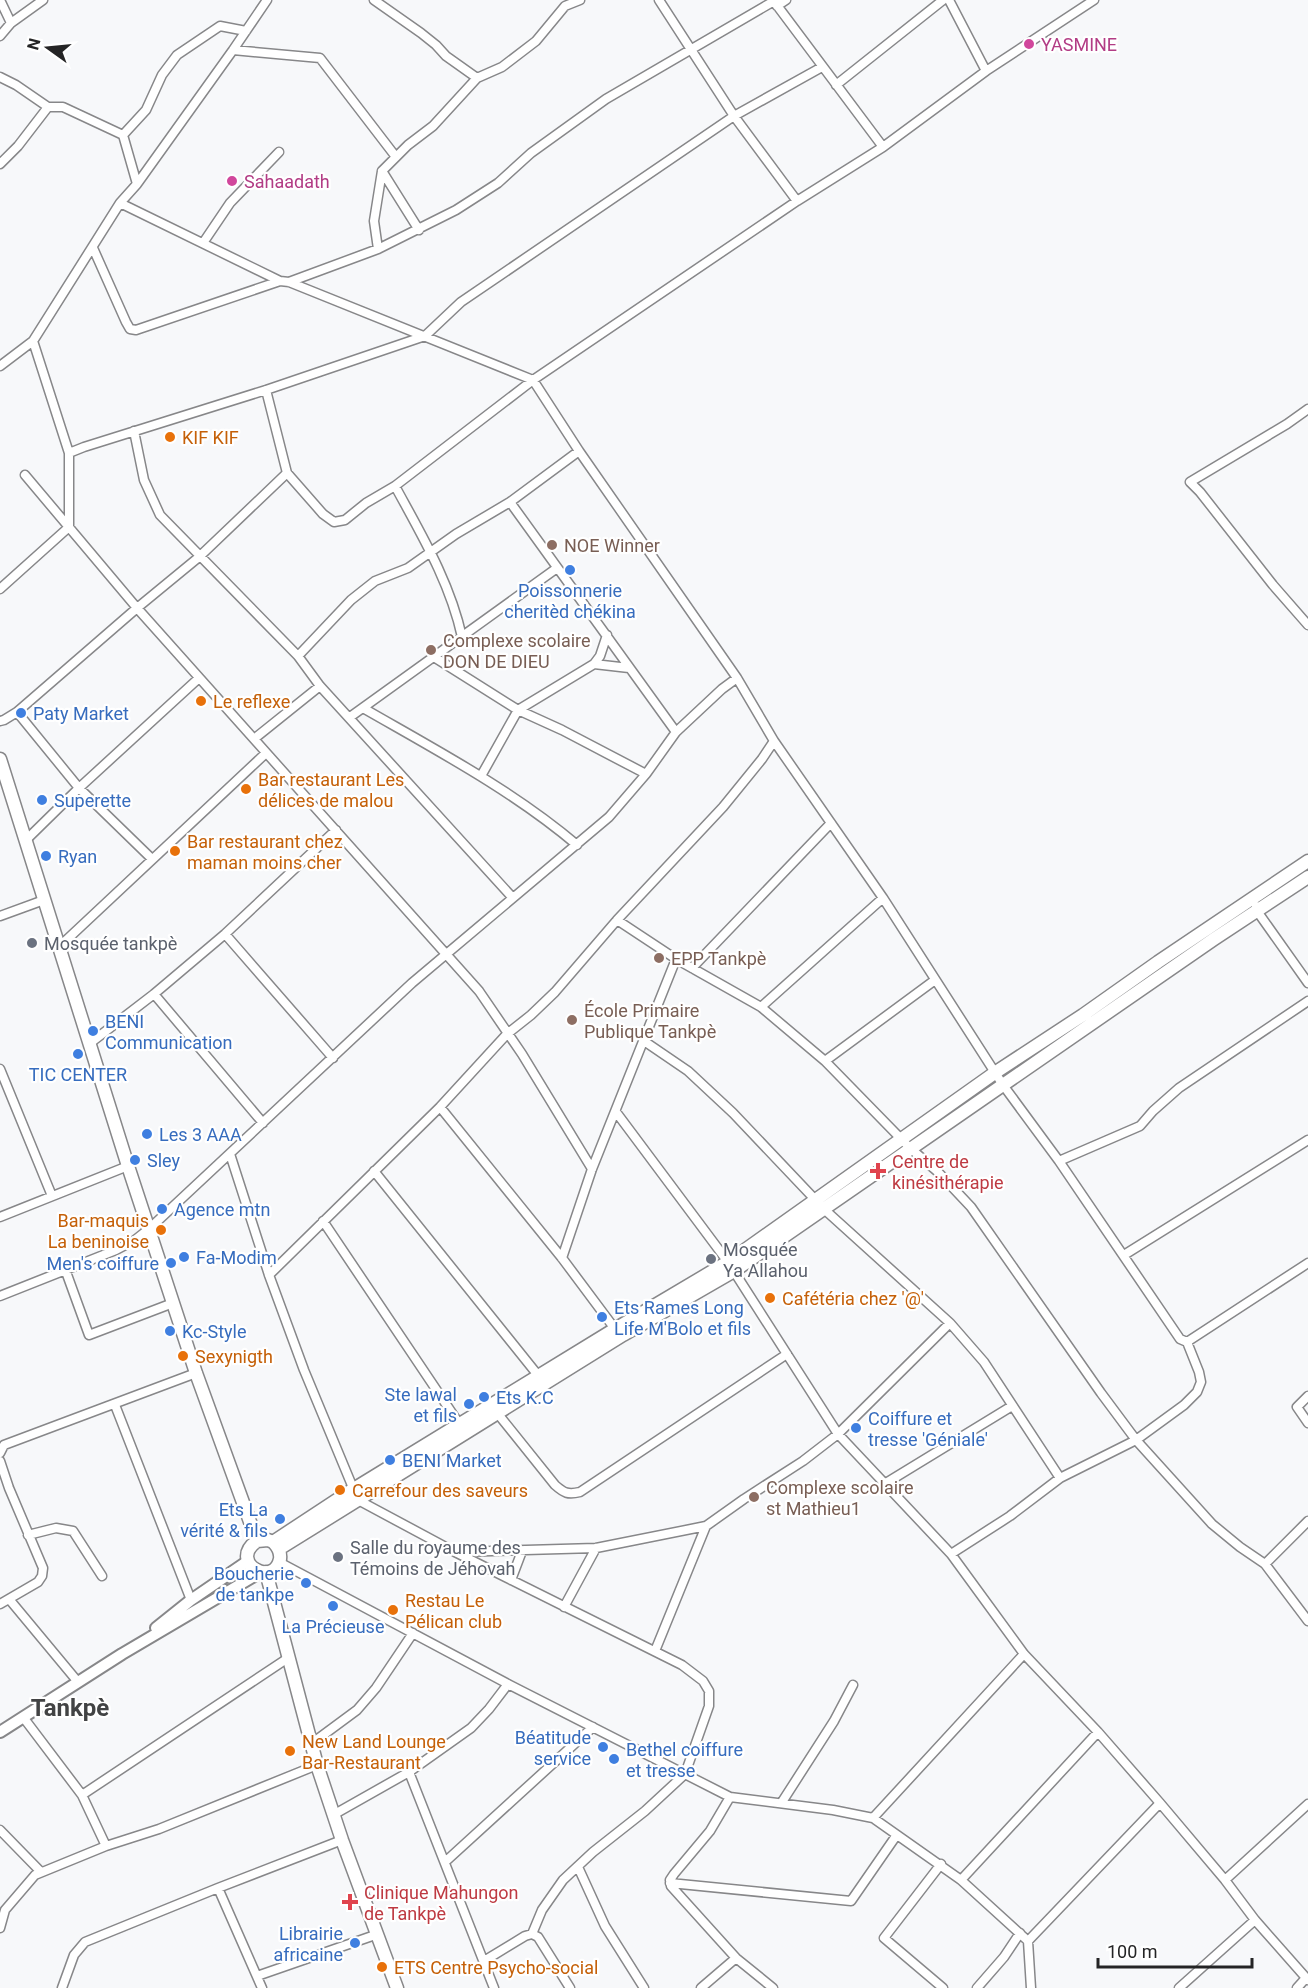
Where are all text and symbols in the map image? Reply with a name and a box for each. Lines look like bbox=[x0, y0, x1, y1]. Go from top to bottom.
north arrow bbox=[18, 18, 78, 78]
place label: YASMINE bbox=[1041, 34, 1117, 55]
text: N bbox=[23, 36, 45, 52]
marker: YASMINE bbox=[1022, 37, 1036, 51]
place label: Sahaadath bbox=[244, 171, 330, 192]
marker: Sahaadath bbox=[225, 174, 239, 188]
place label: KIF KIF bbox=[182, 427, 239, 448]
marker: KIF KIF bbox=[163, 430, 177, 444]
place label: NOE Winner bbox=[564, 535, 660, 556]
marker: NOE Winner bbox=[545, 538, 559, 552]
marker: Poissonnerie cheritèd chékina bbox=[563, 563, 577, 577]
place label: Poissonnerie cheritèd chékina bbox=[504, 580, 636, 622]
place label: Complexe scolaire DON DE DIEU bbox=[443, 630, 591, 672]
marker: Complexe scolaire DON DE DIEU bbox=[424, 643, 438, 657]
place label: Le reflexe bbox=[213, 691, 290, 712]
marker: Le reflexe bbox=[194, 694, 208, 708]
place label: Paty Market bbox=[33, 703, 129, 724]
marker: Paty Market bbox=[14, 706, 28, 720]
place label: Bar restaurant Les délices de malou bbox=[258, 769, 404, 811]
marker: Bar restaurant Les délices de malou bbox=[239, 782, 253, 796]
place label: Superette bbox=[54, 790, 131, 811]
marker: Superette bbox=[35, 793, 49, 807]
place label: Bar restaurant chez maman moins cher bbox=[187, 831, 343, 873]
marker: Bar restaurant chez maman moins cher bbox=[168, 844, 182, 858]
place label: Ryan bbox=[58, 846, 97, 867]
marker: Ryan bbox=[39, 849, 53, 863]
place label: Mosquée tankpè bbox=[44, 933, 177, 954]
marker: Mosquée tankpè bbox=[25, 936, 39, 950]
place label: EPP Tankpè bbox=[671, 948, 766, 969]
marker: EPP Tankpè bbox=[652, 951, 666, 965]
place label: École Primaire Publique Tankpè bbox=[584, 1000, 716, 1042]
place label: BENI Communication bbox=[105, 1011, 232, 1053]
marker: École Primaire Publique Tankpè bbox=[565, 1013, 579, 1027]
marker: BENI Communication bbox=[86, 1024, 100, 1038]
marker: TIC CENTER bbox=[71, 1047, 85, 1061]
place label: TIC CENTER bbox=[29, 1064, 127, 1085]
place label: Les 3 AAA bbox=[159, 1124, 242, 1145]
marker: Les 3 AAA bbox=[140, 1127, 154, 1141]
place label: Sley bbox=[147, 1150, 180, 1171]
place label: Centre de kinésithérapie bbox=[892, 1151, 1004, 1193]
marker: Sley bbox=[128, 1153, 142, 1167]
marker: Centre de kinésithérapie bbox=[869, 1162, 887, 1180]
place label: Agence mtn bbox=[174, 1199, 270, 1220]
marker: Agence mtn bbox=[155, 1202, 169, 1216]
place label: Bar-maquis La beninoise bbox=[48, 1210, 149, 1252]
marker: Bar-maquis La beninoise bbox=[154, 1223, 168, 1237]
place label: Mosquée Ya Allahou bbox=[723, 1239, 808, 1281]
place label: Fa-Modim bbox=[196, 1247, 277, 1268]
marker: Fa-Modim bbox=[177, 1250, 191, 1264]
marker: Mosquée Ya Allahou bbox=[704, 1252, 718, 1266]
place label: Men's coiffure bbox=[47, 1253, 159, 1274]
marker: Men's coiffure bbox=[164, 1256, 178, 1270]
place label: Cafétéria chez '@' bbox=[782, 1288, 924, 1309]
marker: Cafétéria chez '@' bbox=[763, 1291, 777, 1305]
place label: Ets Rames Long Life M'Bolo et fils bbox=[614, 1297, 751, 1339]
marker: Ets Rames Long Life M'Bolo et fils bbox=[595, 1310, 609, 1324]
place label: Kc-Style bbox=[182, 1321, 246, 1342]
marker: Kc-Style bbox=[163, 1324, 177, 1338]
place label: Sexynigth bbox=[195, 1346, 273, 1367]
marker: Sexynigth bbox=[176, 1349, 190, 1363]
place label: Ste lawal et fils bbox=[385, 1384, 457, 1426]
place label: Ets K.C bbox=[496, 1387, 554, 1408]
marker: Ets K.C bbox=[477, 1390, 491, 1404]
marker: Ste lawal et fils bbox=[462, 1397, 476, 1411]
place label: Coiffure et tresse 'Géniale' bbox=[868, 1408, 988, 1450]
marker: Coiffure et tresse 'Géniale' bbox=[849, 1421, 863, 1435]
place label: BENI Market bbox=[402, 1450, 502, 1471]
marker: BENI Market bbox=[383, 1453, 397, 1467]
place label: Complexe scolaire st Mathieu1 bbox=[766, 1477, 914, 1519]
place label: Carrefour des saveurs bbox=[352, 1480, 528, 1501]
marker: Carrefour des saveurs bbox=[333, 1483, 347, 1497]
marker: Complexe scolaire st Mathieu1 bbox=[747, 1490, 761, 1504]
place label: Ets La vérité & fils bbox=[180, 1499, 268, 1541]
marker: Ets La vérité & fils bbox=[273, 1512, 287, 1526]
place label: Salle du royaume des Témoins de Jéhovah bbox=[350, 1537, 521, 1579]
marker: Salle du royaume des Témoins de Jéhovah bbox=[331, 1550, 345, 1564]
place label: Boucherie de tankpe bbox=[214, 1563, 294, 1605]
marker: Boucherie de tankpe bbox=[299, 1576, 313, 1590]
place label: Restau Le Pélican club bbox=[405, 1590, 502, 1632]
marker: La Précieuse bbox=[326, 1599, 340, 1613]
marker: Restau Le Pélican club bbox=[386, 1603, 400, 1617]
place label: La Précieuse bbox=[282, 1616, 384, 1637]
district label: Tankpè bbox=[31, 1694, 109, 1722]
place label: Béatitude service bbox=[515, 1727, 591, 1769]
place label: New Land Lounge Bar-Restaurant bbox=[302, 1731, 446, 1773]
place label: Bethel coiffure et tresse bbox=[626, 1739, 743, 1781]
marker: Béatitude service bbox=[596, 1740, 610, 1754]
marker: New Land Lounge Bar-Restaurant bbox=[283, 1744, 297, 1758]
marker: Bethel coiffure et tresse bbox=[607, 1752, 621, 1766]
place label: Clinique Mahungon de Tankpè bbox=[364, 1882, 519, 1924]
marker: Clinique Mahungon de Tankpè bbox=[341, 1893, 359, 1911]
place label: Librairie africaine bbox=[273, 1923, 343, 1965]
scale bar bbox=[1098, 1931, 1252, 1969]
marker: Librairie africaine bbox=[348, 1936, 362, 1950]
text: 100 m bbox=[1107, 1941, 1158, 1962]
place label: ETS Centre Psycho-social bbox=[394, 1957, 598, 1978]
marker: ETS Centre Psycho-social bbox=[375, 1960, 389, 1974]

